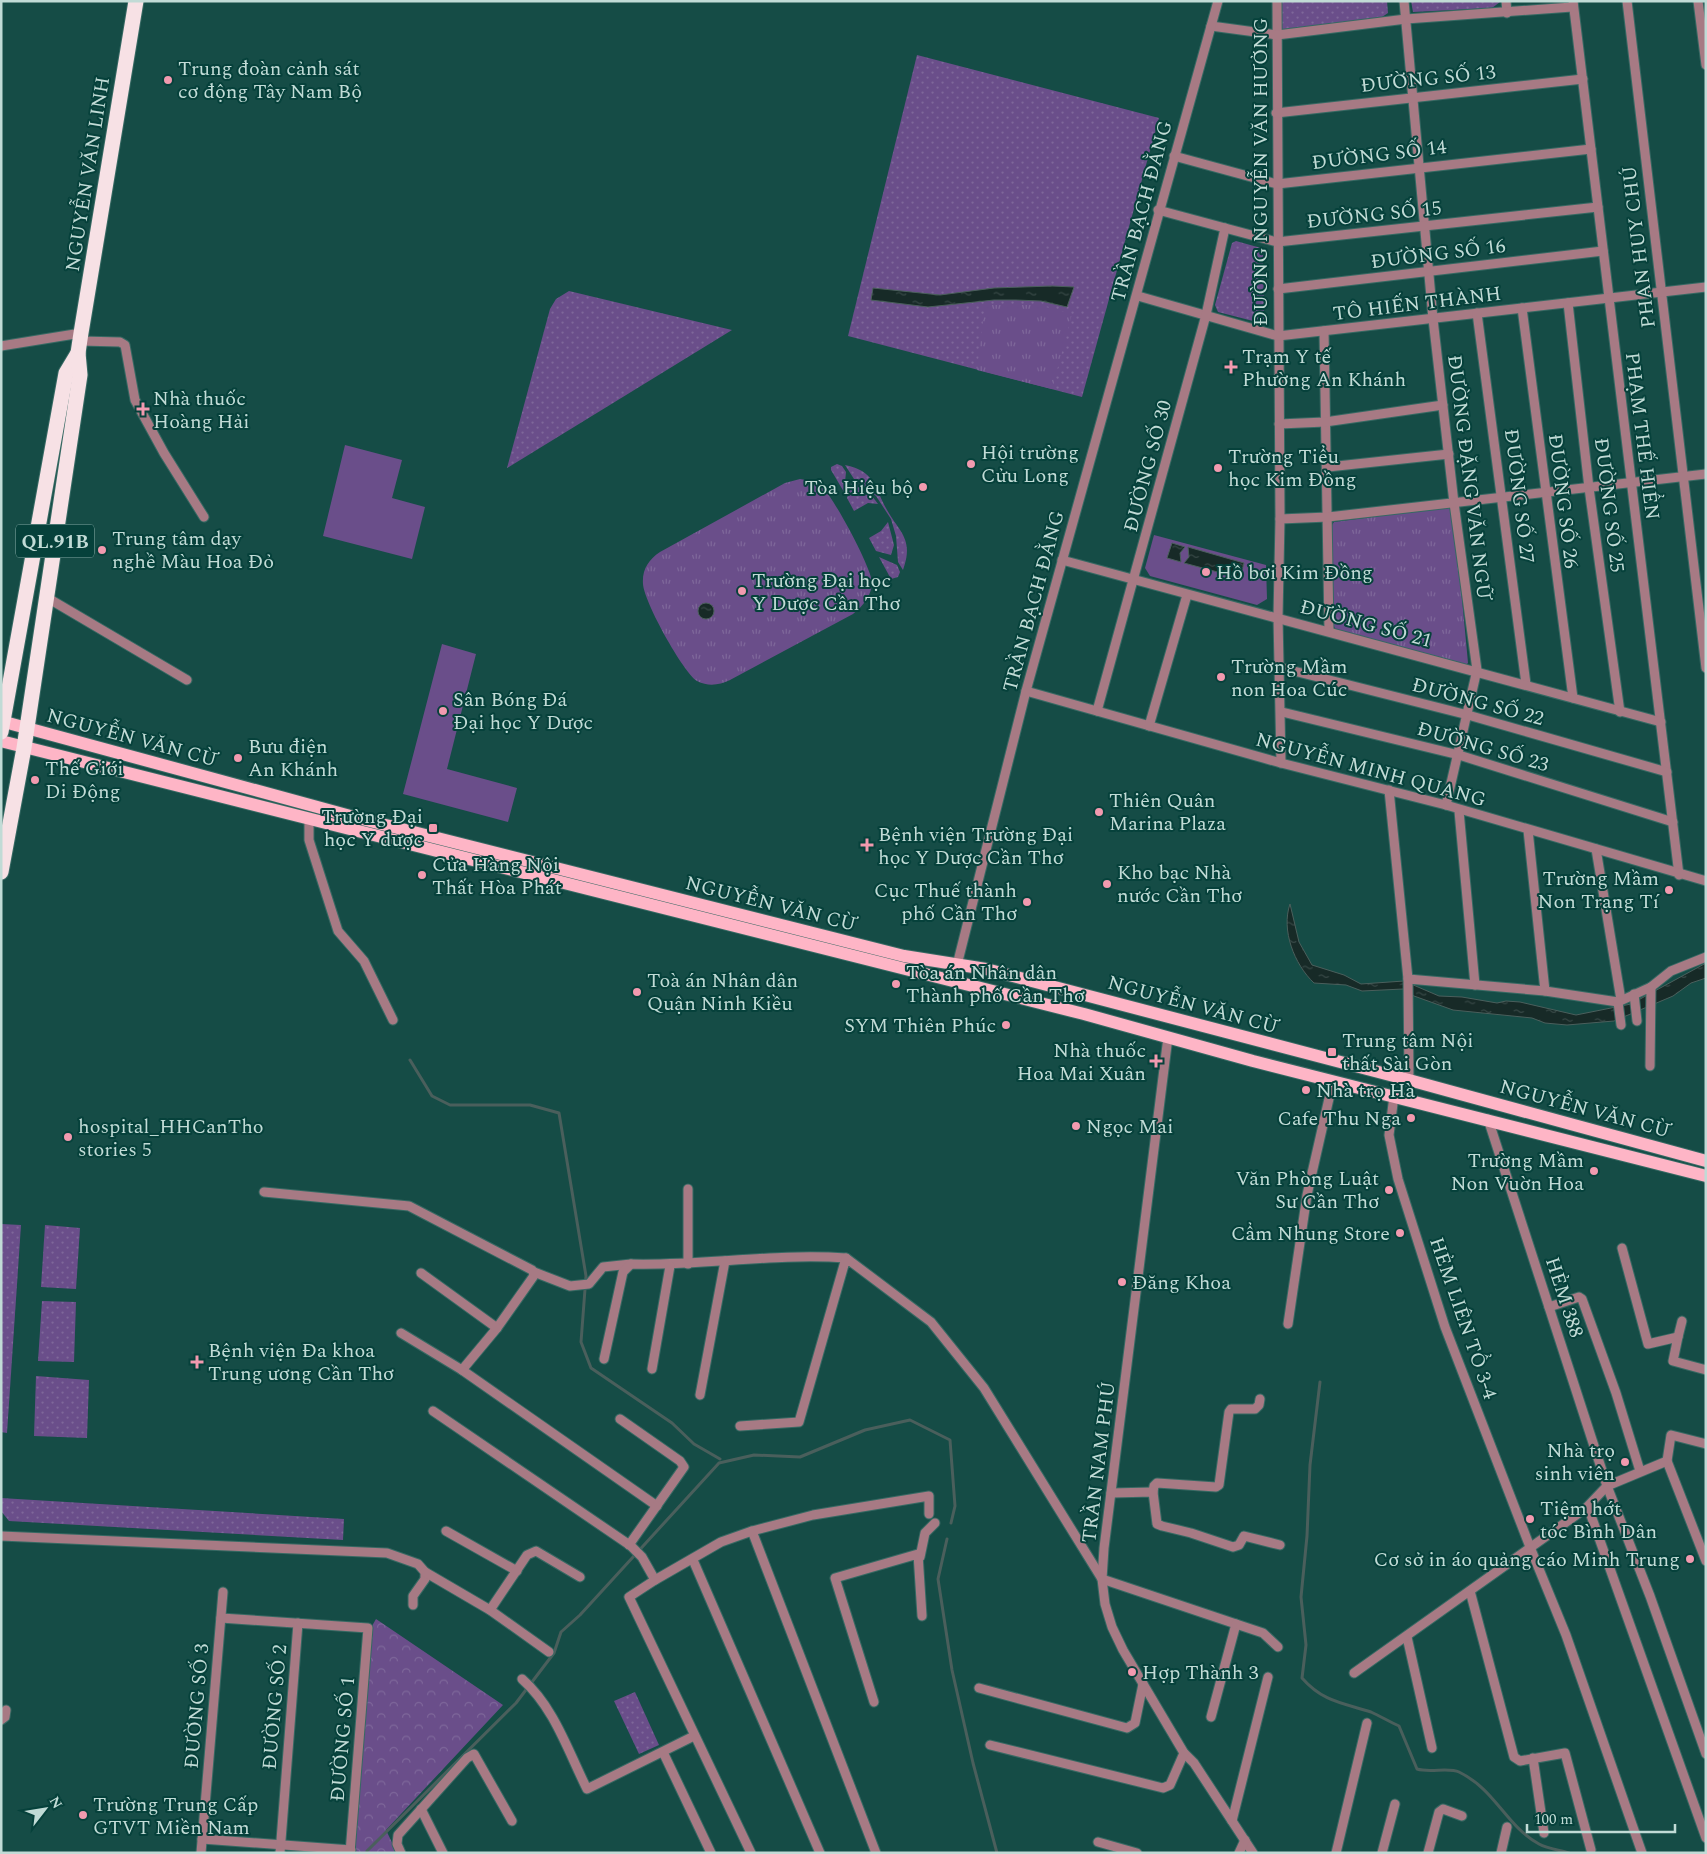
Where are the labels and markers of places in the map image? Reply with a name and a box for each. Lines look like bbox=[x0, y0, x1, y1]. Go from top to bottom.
place label: Trung đoàn cảnh sát cơ động Tây Nam Bộ bbox=[178, 54, 362, 107]
marker: Trung đoàn cảnh sát cơ động Tây Nam Bộ bbox=[162, 74, 174, 86]
place label: Trạm Y tế Phường An Khánh bbox=[1242, 342, 1406, 395]
marker: Trạm Y tế Phường An Khánh bbox=[1224, 360, 1238, 374]
place label: Nhà thuốc Hoàng Hải bbox=[153, 384, 250, 437]
marker: Nhà thuốc Hoàng Hải bbox=[137, 403, 149, 415]
place label: Hội trường Cửu Long bbox=[981, 438, 1079, 491]
place label: Trường Tiểu học Kim Đồng bbox=[1228, 442, 1357, 495]
marker: Hội trường Cửu Long bbox=[965, 458, 977, 470]
marker: Trường Tiểu học Kim Đồng bbox=[1212, 462, 1224, 474]
place label: Tòa Hiệu bộ bbox=[804, 473, 913, 503]
marker: Tòa Hiệu bộ bbox=[917, 481, 929, 493]
place label: Trung tâm dạy nghề Màu Hoa Đỏ bbox=[112, 524, 274, 577]
marker: Trung tâm dạy nghề Màu Hoa Đỏ bbox=[96, 544, 108, 556]
place label: Hồ bơi Kim Đồng bbox=[1216, 558, 1373, 588]
place label: Trường Đại học Y Dược Cần Thơ bbox=[752, 566, 901, 619]
marker: Hồ bơi Kim Đồng bbox=[1200, 566, 1212, 578]
marker: Trường Đại học Y Dược Cần Thơ bbox=[736, 585, 748, 597]
place label: Trường Mầm non Hoa Cúc bbox=[1231, 652, 1347, 705]
marker: Trường Mầm non Hoa Cúc bbox=[1215, 671, 1227, 683]
place label: Sân Bóng Đá Đại học Y Dược bbox=[453, 685, 593, 738]
marker: Sân Bóng Đá Đại học Y Dược bbox=[437, 705, 449, 717]
place label: Bưu điện An Khánh bbox=[248, 732, 338, 785]
marker: Bưu điện An Khánh bbox=[232, 752, 244, 764]
place label: Thế Giới Di Động bbox=[45, 754, 123, 807]
marker: Thế Giới Di Động bbox=[29, 774, 41, 786]
place label: Thiên Quân Marina Plaza bbox=[1109, 786, 1226, 839]
place label: Trường Đại học Y dược bbox=[321, 802, 423, 855]
marker: Thiên Quân Marina Plaza bbox=[1093, 806, 1105, 818]
place label: Bệnh viện Trường Đại học Y Dược Cần Thơ bbox=[878, 820, 1073, 873]
marker: Trường Đại học Y dược bbox=[427, 822, 439, 834]
marker: Bệnh viện Trường Đại học Y Dược Cần Thơ bbox=[860, 838, 874, 852]
place label: Cửa Hàng Nội Thất Hòa Phát bbox=[432, 850, 562, 903]
place label: Kho bạc Nhà nước Cần Thơ bbox=[1117, 858, 1242, 911]
place label: Trường Mầm Non Trạng Tí bbox=[1538, 864, 1660, 917]
marker: Cửa Hàng Nội Thất Hòa Phát bbox=[416, 869, 428, 881]
place label: Cục Thuế thành phố Cần Thơ bbox=[874, 876, 1017, 929]
marker: Kho bạc Nhà nước Cần Thơ bbox=[1101, 878, 1113, 890]
marker: Trường Mầm Non Trạng Tí bbox=[1663, 884, 1675, 896]
marker: Cục Thuế thành phố Cần Thơ bbox=[1021, 896, 1033, 908]
place label: Tòa án Nhân dân Thành phố Cần Thơ bbox=[906, 958, 1085, 1011]
place label: Toà án Nhân dân Quận Ninh Kiều bbox=[647, 966, 798, 1019]
marker: Tòa án Nhân dân Thành phố Cần Thơ bbox=[890, 978, 902, 990]
marker: Toà án Nhân dân Quận Ninh Kiều bbox=[631, 986, 643, 998]
place label: SYM Thiên Phúc bbox=[844, 1011, 996, 1041]
marker: SYM Thiên Phúc bbox=[1000, 1019, 1012, 1031]
place label: Trung tâm Nội thất Sài Gòn bbox=[1342, 1026, 1474, 1079]
place label: Nhà thuốc Hoa Mai Xuân bbox=[1017, 1036, 1146, 1089]
marker: Trung tâm Nội thất Sài Gòn bbox=[1326, 1046, 1338, 1058]
marker: Nhà thuốc Hoa Mai Xuân bbox=[1150, 1055, 1162, 1067]
place label: Nhà trọ Hà bbox=[1316, 1076, 1416, 1106]
marker: Nhà trọ Hà bbox=[1300, 1084, 1312, 1096]
place label: Cafe Thu Nga bbox=[1278, 1104, 1401, 1134]
place label: hospital_HHCanTho stories 5 bbox=[78, 1112, 264, 1165]
place label: Ngọc Mai bbox=[1086, 1112, 1173, 1142]
marker: Cafe Thu Nga bbox=[1405, 1112, 1417, 1124]
marker: Ngọc Mai bbox=[1070, 1120, 1082, 1132]
marker: hospital_HHCanTho stories 5 bbox=[62, 1131, 74, 1143]
place label: Trường Mầm Non Vuờn Hoa bbox=[1451, 1146, 1584, 1199]
place label: Văn Phòng Luật Sư Cần Thơ bbox=[1235, 1164, 1379, 1217]
marker: Trường Mầm Non Vuờn Hoa bbox=[1588, 1165, 1600, 1177]
marker: Văn Phòng Luật Sư Cần Thơ bbox=[1383, 1184, 1395, 1196]
place label: Cẩm Nhung Store bbox=[1231, 1219, 1390, 1249]
marker: Cẩm Nhung Store bbox=[1394, 1227, 1406, 1239]
place label: Đăng Khoa bbox=[1132, 1268, 1231, 1298]
marker: Đăng Khoa bbox=[1116, 1276, 1128, 1288]
place label: Bệnh viện Đa khoa Trung ương Cần Thơ bbox=[208, 1336, 394, 1389]
marker: Bệnh viện Đa khoa Trung ương Cần Thơ bbox=[190, 1355, 204, 1369]
place label: Nhà trọ sinh viên bbox=[1535, 1436, 1615, 1489]
marker: Nhà trọ sinh viên bbox=[1619, 1456, 1631, 1468]
place label: Tiệm hớt tóc Bình Dân bbox=[1540, 1494, 1657, 1547]
marker: Tiệm hớt tóc Bình Dân bbox=[1524, 1513, 1536, 1525]
place label: Cơ sở in áo quảng cáo Minh Trung bbox=[1374, 1545, 1680, 1575]
marker: Cơ sở in áo quảng cáo Minh Trung bbox=[1684, 1553, 1696, 1565]
place label: Hợp Thành 3 bbox=[1142, 1658, 1258, 1688]
marker: Hợp Thành 3 bbox=[1126, 1666, 1138, 1678]
place label: Trường Trung Cấp GTVT Miền Nam bbox=[93, 1790, 258, 1843]
marker: Trường Trung Cấp GTVT Miền Nam bbox=[77, 1809, 89, 1821]

